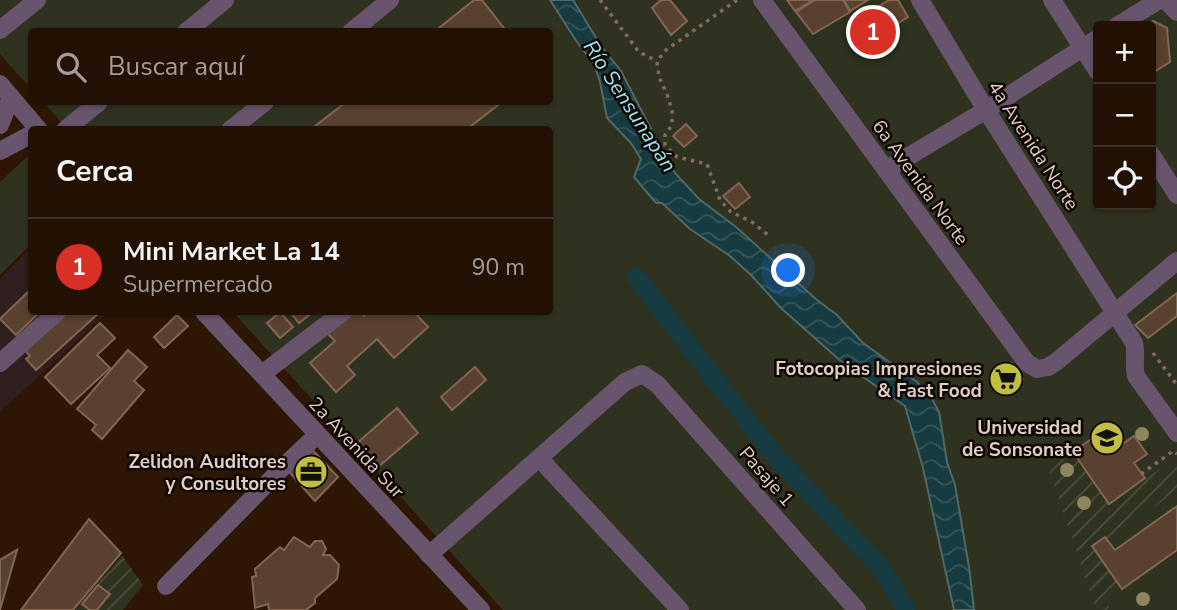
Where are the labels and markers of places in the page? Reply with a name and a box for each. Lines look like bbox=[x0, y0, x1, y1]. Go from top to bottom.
pin: 1 bbox=[850, 6, 896, 58]
place label: Fotocopias Impresiones & Fast Food bbox=[775, 356, 982, 404]
supermarket icon: Fotocopias Impresiones & Fast Food bbox=[987, 360, 1025, 398]
place label: Universidad de Sonsonate bbox=[962, 415, 1082, 463]
school or university icon: Universidad de Sonsonate bbox=[1088, 419, 1126, 457]
place label: Zelidon Auditores y Consultores bbox=[129, 449, 286, 497]
office icon: Zelidon Auditores y Consultores bbox=[292, 453, 330, 491]

